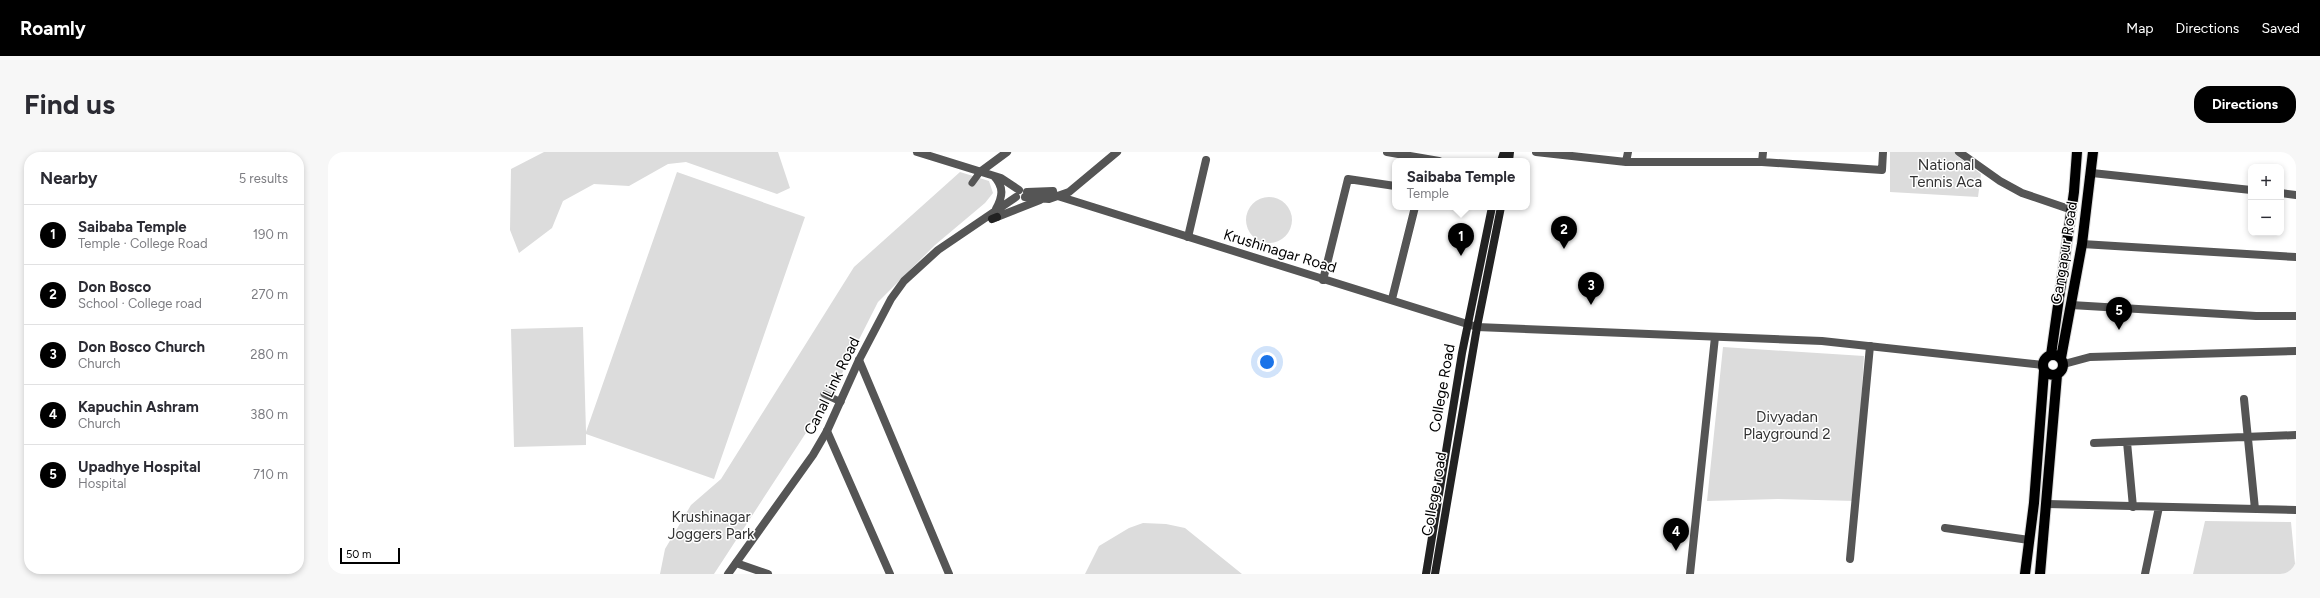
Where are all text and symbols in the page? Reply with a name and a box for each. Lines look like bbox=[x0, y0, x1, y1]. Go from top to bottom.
text: Roamly bbox=[20, 17, 86, 40]
text: Map bbox=[2126, 20, 2154, 37]
text: Directions bbox=[2176, 20, 2239, 37]
text: Saved bbox=[2261, 20, 2300, 37]
button: Directions bbox=[2194, 86, 2296, 123]
text: Find us bbox=[24, 87, 115, 121]
park label: National Tennis Aca bbox=[1910, 156, 1982, 191]
popup bbox=[1392, 158, 1530, 210]
map controls bbox=[2248, 164, 2284, 236]
button: + bbox=[2248, 164, 2284, 200]
text: Nearby bbox=[40, 168, 98, 188]
text: Saibaba Temple bbox=[1407, 168, 1515, 186]
text: 5 results bbox=[239, 171, 288, 186]
text: Temple bbox=[1407, 186, 1449, 201]
street label: Gangapur Road bbox=[2047, 200, 2081, 306]
button: − bbox=[2248, 200, 2284, 236]
pin: 2 bbox=[1551, 216, 1577, 249]
text: Saibaba Temple bbox=[78, 218, 187, 236]
pin: 1 bbox=[1448, 223, 1474, 256]
street label: Krushinagar Road bbox=[1221, 225, 1339, 277]
text: 1 bbox=[50, 227, 56, 242]
text: 190 m bbox=[253, 227, 288, 242]
text: Temple · College Road bbox=[78, 236, 208, 251]
pin: 3 bbox=[1578, 272, 1604, 305]
text: Don Bosco bbox=[78, 278, 151, 296]
text: 2 bbox=[49, 287, 57, 302]
text: 270 m bbox=[251, 287, 288, 302]
text: School · College road bbox=[78, 296, 202, 311]
pin: 5 bbox=[2106, 297, 2132, 330]
street label: Canal Link Road bbox=[801, 334, 863, 438]
text: Don Bosco Church bbox=[78, 338, 205, 356]
street label: College Road bbox=[1425, 342, 1459, 434]
text: 3 bbox=[49, 347, 57, 362]
text: 280 m bbox=[250, 347, 288, 362]
your location bbox=[1257, 352, 1277, 372]
text: Church bbox=[78, 356, 121, 371]
text: Kapuchin Ashram bbox=[78, 398, 199, 416]
text: 4 bbox=[49, 407, 57, 422]
text: 380 m bbox=[250, 407, 288, 422]
park label: Divyadan Playground 2 bbox=[1743, 408, 1831, 443]
text: Church bbox=[78, 416, 121, 431]
street label: College road bbox=[1418, 450, 1450, 538]
text: Upadhye Hospital bbox=[78, 458, 201, 476]
text: 5 bbox=[49, 467, 57, 482]
text: 710 m bbox=[253, 467, 288, 482]
text: Hospital bbox=[78, 476, 126, 491]
park label: Krushinagar Joggers Park bbox=[668, 508, 755, 543]
pin: 4 bbox=[1663, 518, 1689, 551]
scale bar bbox=[340, 546, 400, 565]
text: 50 m bbox=[346, 548, 371, 561]

